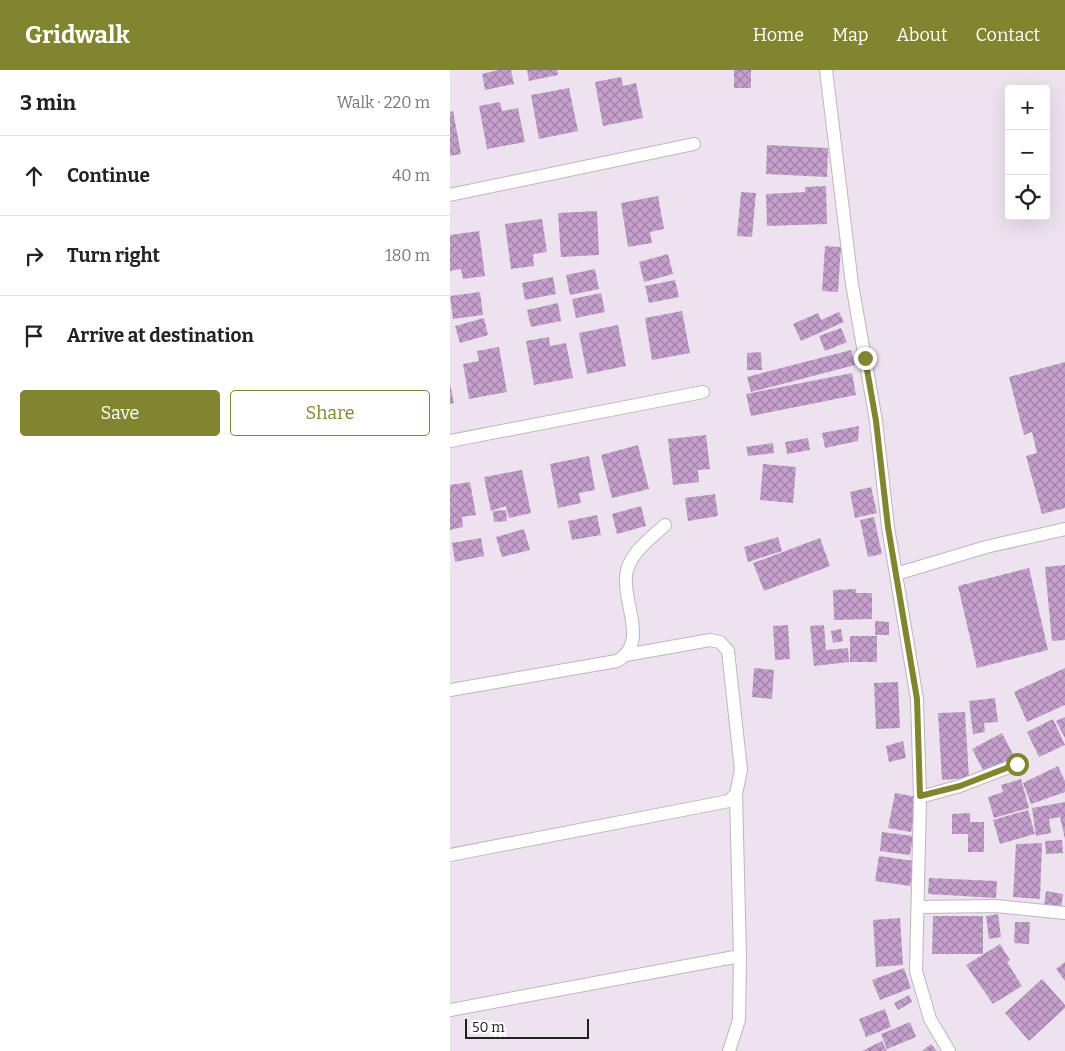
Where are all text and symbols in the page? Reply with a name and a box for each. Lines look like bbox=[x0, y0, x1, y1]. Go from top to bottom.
text: Gridwalk bbox=[25, 21, 130, 49]
text: Home bbox=[753, 24, 804, 46]
text: Map bbox=[832, 24, 868, 46]
text: About bbox=[896, 24, 947, 46]
text: Contact bbox=[975, 24, 1040, 46]
map controls bbox=[1005, 85, 1050, 220]
button: + bbox=[1005, 85, 1050, 130]
text: 3 min bbox=[20, 90, 76, 116]
text: Walk · 220 m bbox=[337, 93, 430, 112]
button: − bbox=[1005, 130, 1050, 175]
icon: ahead bbox=[20, 162, 48, 190]
text: Continue bbox=[67, 164, 150, 187]
text: 40 m bbox=[392, 166, 430, 185]
button: locate bbox=[1005, 175, 1050, 220]
icon: right bbox=[20, 242, 48, 270]
text: Turn right bbox=[67, 244, 160, 267]
text: 180 m bbox=[385, 246, 430, 265]
icon: arrive bbox=[20, 322, 48, 350]
text: Arrive at destination bbox=[67, 324, 254, 347]
route end bbox=[854, 347, 877, 370]
button: Save bbox=[20, 390, 220, 436]
button: Share bbox=[230, 390, 430, 436]
route start bbox=[1006, 753, 1029, 776]
scale bar bbox=[465, 1016, 589, 1039]
text: 50 m bbox=[472, 1019, 505, 1036]

